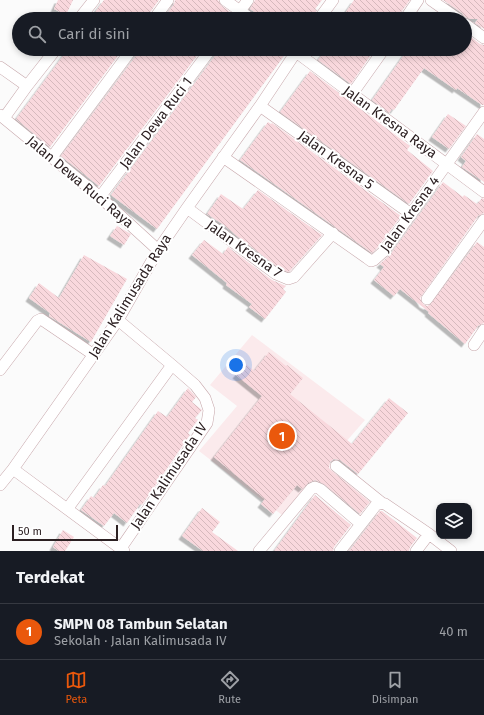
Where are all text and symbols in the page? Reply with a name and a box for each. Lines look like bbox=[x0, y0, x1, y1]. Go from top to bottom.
search box bbox=[12, 12, 472, 56]
icon: search bbox=[26, 23, 48, 45]
text: Cari di sini bbox=[58, 25, 130, 43]
street label: Jalan Dewa Ruci 1 bbox=[116, 74, 196, 172]
street label: Jalan Kresna Raya bbox=[340, 82, 440, 162]
street label: Jalan Kresna 5 bbox=[295, 127, 377, 193]
street label: Jalan Dewa Ruci Raya bbox=[23, 132, 137, 232]
street label: Jalan Kresna 4 bbox=[377, 172, 444, 255]
street label: Jalan Kresna 7 bbox=[203, 217, 285, 281]
street label: Jalan Kalimusada Raya bbox=[85, 231, 175, 361]
your location bbox=[226, 355, 246, 375]
street label: Jalan Kalimusada IV bbox=[127, 419, 211, 532]
pin: 1 bbox=[269, 421, 295, 451]
map controls bbox=[436, 503, 472, 539]
button: layers bbox=[436, 503, 472, 539]
scale bar bbox=[12, 523, 118, 542]
text: 50 m bbox=[18, 525, 42, 538]
text: Terdekat bbox=[16, 567, 85, 588]
text: SMPN 08 Tambun Selatan bbox=[54, 615, 228, 633]
text: 1 bbox=[26, 624, 32, 639]
text: 40 m bbox=[439, 624, 468, 639]
text: Sekolah · Jalan Kalimusada IV bbox=[54, 633, 227, 648]
tab: Peta bbox=[65, 669, 87, 706]
tab: Rute bbox=[218, 669, 241, 706]
tab: Disimpan bbox=[372, 669, 419, 706]

